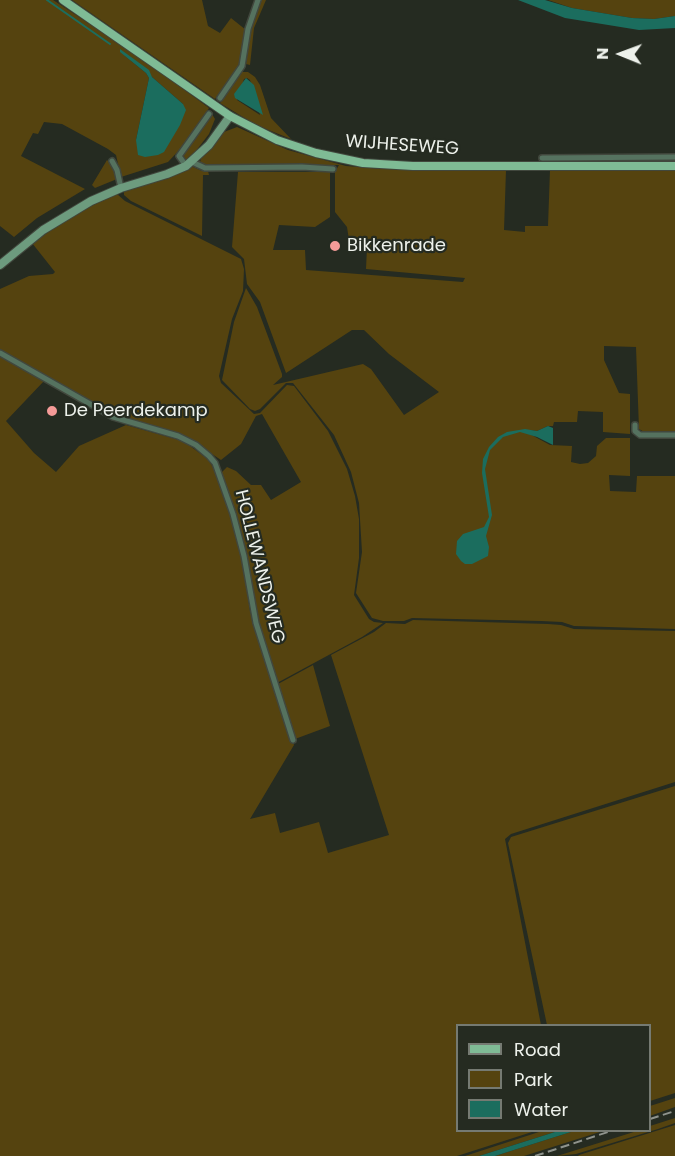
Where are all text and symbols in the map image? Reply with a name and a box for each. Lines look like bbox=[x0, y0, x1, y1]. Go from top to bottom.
north arrow bbox=[591, 24, 651, 84]
text: N bbox=[591, 47, 614, 60]
street label: WIJHESEWEG bbox=[344, 131, 460, 161]
place label: Bikkenrade bbox=[347, 235, 446, 257]
marker: Bikkenrade bbox=[328, 239, 342, 253]
place label: De Peerdekamp bbox=[64, 400, 208, 422]
marker: De Peerdekamp bbox=[45, 404, 59, 418]
street label: HOLLEWANDSWEG bbox=[229, 488, 289, 646]
legend bbox=[456, 1024, 651, 1132]
text: Road bbox=[514, 1037, 561, 1062]
text: Park bbox=[514, 1067, 553, 1092]
text: Water bbox=[514, 1097, 568, 1122]

